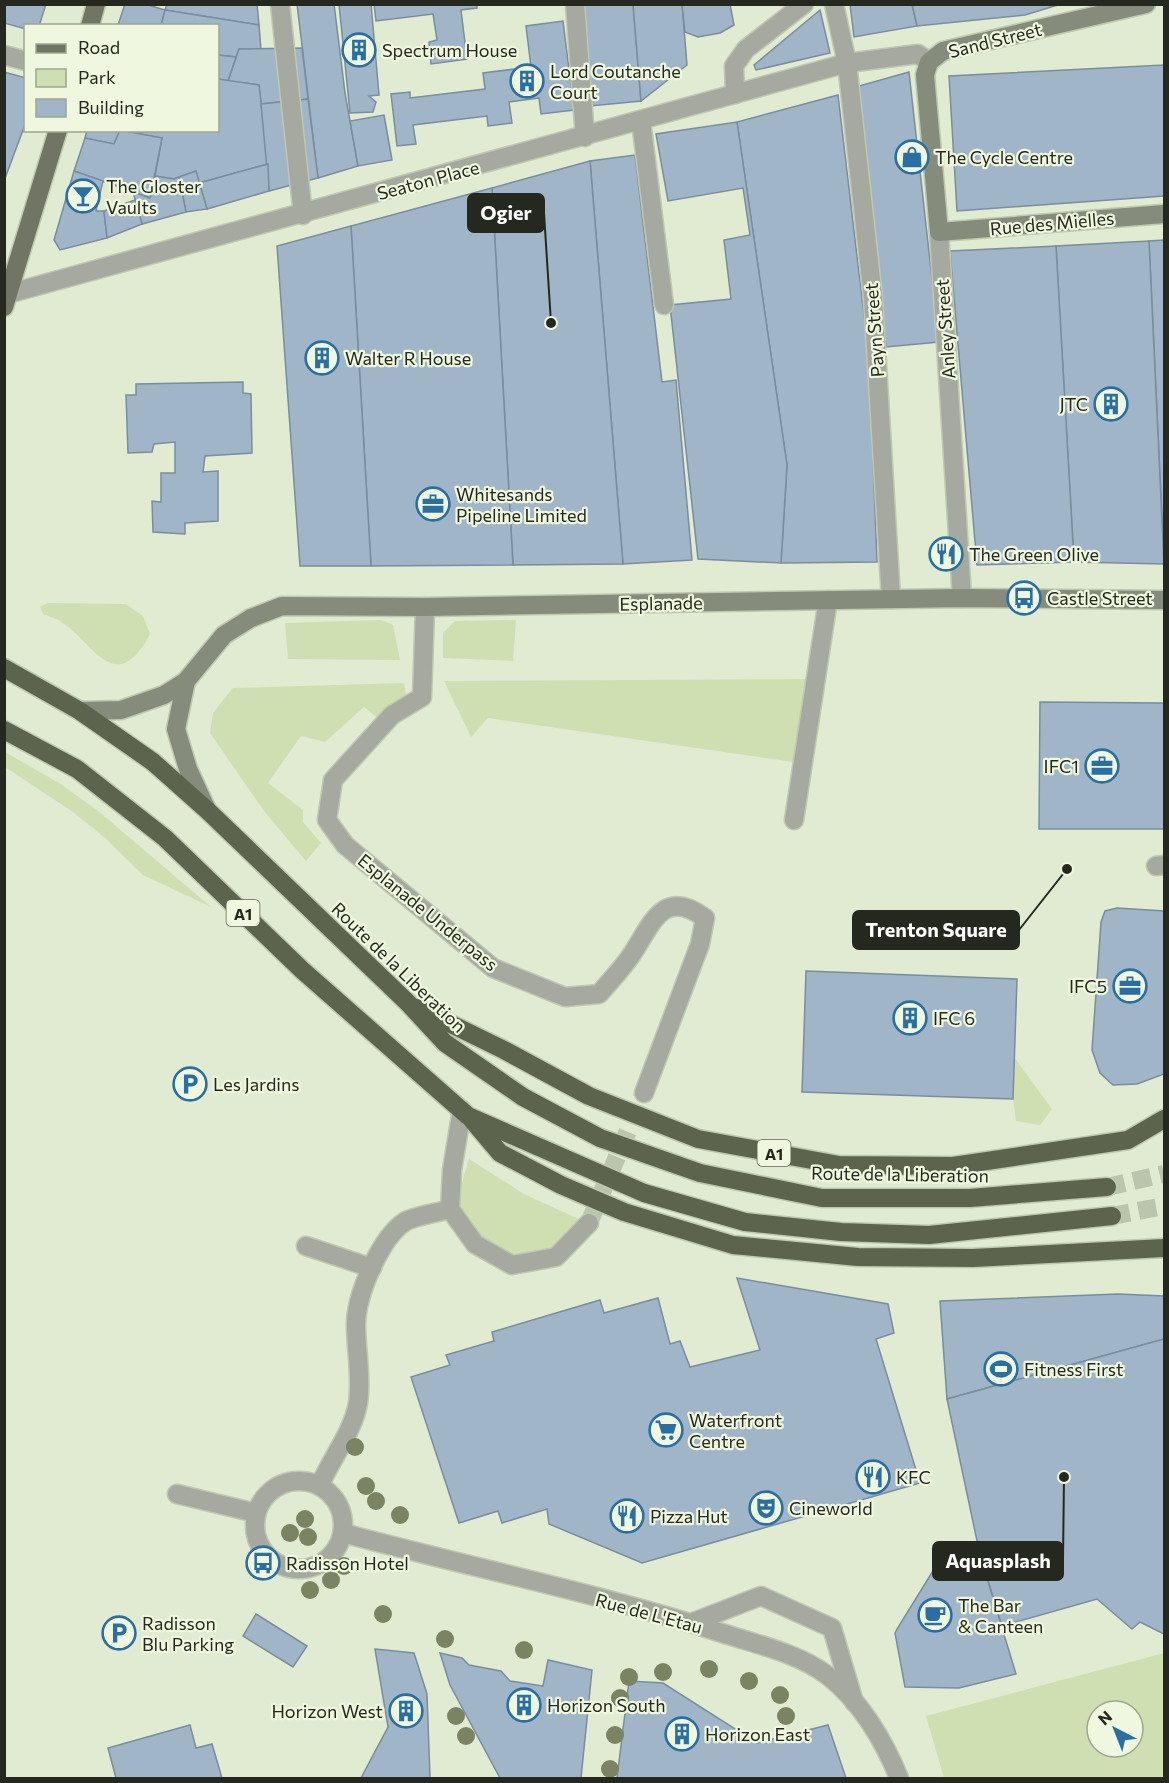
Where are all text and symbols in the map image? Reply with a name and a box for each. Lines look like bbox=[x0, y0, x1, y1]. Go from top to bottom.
street label: Sand Street bbox=[946, 18, 1044, 62]
legend bbox=[24, 24, 219, 132]
building icon: Spectrum House bbox=[341, 32, 377, 68]
text: Road bbox=[78, 36, 120, 58]
place label: Spectrum House bbox=[382, 39, 517, 61]
place label: Lord Coutanche Court bbox=[550, 60, 681, 103]
building icon: Lord Coutanche Court bbox=[509, 63, 545, 99]
text: Park bbox=[78, 66, 116, 88]
text: Building bbox=[78, 96, 144, 118]
shop icon: The Cycle Centre bbox=[894, 139, 930, 175]
place label: The Cycle Centre bbox=[935, 146, 1073, 168]
street label: Seaton Place bbox=[374, 156, 482, 204]
place label: The Gloster Vaults bbox=[106, 175, 201, 218]
bar icon: The Gloster Vaults bbox=[65, 178, 101, 214]
callout: Ogier bbox=[468, 194, 544, 232]
text: Ogier bbox=[480, 200, 532, 224]
street label: Rue des Mielles bbox=[989, 207, 1115, 239]
street label: Anley Street bbox=[931, 278, 959, 380]
street label: Payn Street bbox=[860, 282, 888, 378]
building icon: Walter R House bbox=[304, 340, 340, 376]
place label: Walter R House bbox=[345, 347, 471, 369]
building icon: JTC bbox=[1093, 386, 1129, 422]
place label: JTC bbox=[1059, 393, 1088, 415]
place label: Whitesands Pipeline Limited bbox=[456, 483, 587, 526]
office icon: Whitesands Pipeline Limited bbox=[415, 486, 451, 522]
restaurant icon: The Green Olive bbox=[928, 536, 964, 572]
place label: The Green Olive bbox=[969, 543, 1099, 565]
bus stop icon: Castle Street bbox=[1006, 580, 1042, 616]
place label: Castle Street bbox=[1047, 587, 1153, 609]
street label: Esplanade bbox=[619, 591, 703, 615]
office icon: IFC1 bbox=[1084, 748, 1120, 784]
place label: IFC1 bbox=[1044, 755, 1079, 777]
street label: Esplanade Underpass bbox=[354, 849, 502, 975]
street label: Route de la Liberation bbox=[327, 897, 471, 1037]
road number: A1 bbox=[226, 900, 260, 926]
callout: Trenton Square bbox=[853, 911, 1019, 949]
text: Trenton Square bbox=[865, 917, 1007, 941]
office icon: IFC5 bbox=[1112, 968, 1148, 1004]
place label: IFC5 bbox=[1069, 975, 1107, 997]
building icon: IFC 6 bbox=[892, 1000, 928, 1036]
place label: IFC 6 bbox=[933, 1007, 975, 1029]
parking icon: Les Jardins bbox=[172, 1066, 208, 1102]
place label: Les Jardins bbox=[213, 1073, 300, 1095]
road number: A1 bbox=[758, 1140, 790, 1166]
street label: Route de la Liberation bbox=[811, 1161, 989, 1187]
sports icon: Fitness First bbox=[983, 1351, 1019, 1387]
place label: Fitness First bbox=[1024, 1358, 1123, 1380]
place label: Waterfront Centre bbox=[689, 1409, 782, 1452]
supermarket icon: Waterfront Centre bbox=[648, 1412, 684, 1448]
restaurant icon: KFC bbox=[855, 1459, 891, 1495]
place label: KFC bbox=[896, 1466, 931, 1488]
theatre icon: Cineworld bbox=[748, 1490, 784, 1526]
place label: Cineworld bbox=[789, 1497, 873, 1519]
restaurant icon: Pizza Hut bbox=[609, 1498, 645, 1534]
place label: Pizza Hut bbox=[650, 1505, 728, 1527]
callout: Aquasplash bbox=[933, 1542, 1063, 1580]
bus stop icon: Radisson Hotel bbox=[245, 1545, 281, 1581]
text: Aquasplash bbox=[945, 1548, 1051, 1572]
place label: Radisson Hotel bbox=[286, 1552, 409, 1574]
street label: Rue de L'Etau bbox=[593, 1588, 705, 1638]
place label: The Bar & Canteen bbox=[958, 1594, 1043, 1637]
cafe icon: The Bar & Canteen bbox=[917, 1597, 953, 1633]
place label: Radisson Blu Parking bbox=[142, 1612, 234, 1655]
parking icon: Radisson Blu Parking bbox=[101, 1615, 137, 1651]
building icon: Horizon South bbox=[506, 1687, 542, 1723]
building icon: Horizon West bbox=[388, 1693, 424, 1729]
place label: Horizon South bbox=[547, 1694, 666, 1716]
north arrow bbox=[1085, 1699, 1145, 1759]
place label: Horizon West bbox=[271, 1700, 383, 1722]
text: N bbox=[1094, 1706, 1115, 1729]
building icon: Horizon East bbox=[664, 1716, 700, 1752]
place label: Horizon East bbox=[705, 1723, 810, 1745]

